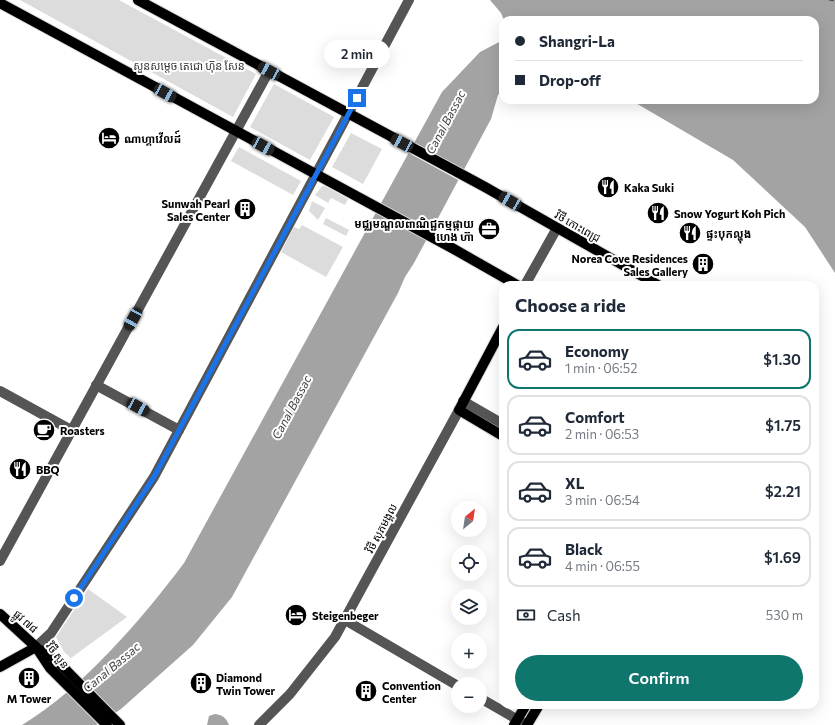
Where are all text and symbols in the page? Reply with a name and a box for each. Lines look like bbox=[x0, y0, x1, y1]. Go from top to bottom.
text: Shangri-La bbox=[539, 32, 615, 50]
callout: 2 min bbox=[324, 40, 390, 68]
text: 2 min bbox=[341, 46, 373, 62]
park label: សួនសម្តេច តេជោ ហ៊ុន សែន bbox=[133, 59, 245, 73]
car bbox=[256, 60, 282, 82]
text: Drop-off bbox=[539, 71, 601, 89]
car bbox=[152, 82, 178, 104]
water label: Canal Bassac bbox=[422, 88, 468, 156]
route end bbox=[348, 89, 366, 107]
hotel icon: ណាហ្គាវើលដ៍ bbox=[96, 125, 122, 151]
place label: ណាហ្គាវើលដ៍ bbox=[124, 130, 181, 146]
car bbox=[389, 132, 415, 154]
car bbox=[250, 135, 276, 157]
restaurant icon: Kaka Suki bbox=[595, 174, 621, 200]
place label: Kaka Suki bbox=[624, 181, 674, 194]
car bbox=[497, 190, 523, 212]
building icon: Sunwah Pearl Sales Center bbox=[232, 196, 258, 222]
place label: Sunwah Pearl Sales Center bbox=[162, 197, 230, 223]
restaurant icon: Snow Yogurt Koh Pich bbox=[645, 200, 671, 226]
street label: វិថី កោះពេជ្រ bbox=[552, 207, 603, 245]
place label: Snow Yogurt Koh Pich bbox=[674, 207, 785, 220]
office icon: មជ្ឈមណ្ឌលពាណិជ្ជកម្មផ្កាយ ហេង ហ៊ា bbox=[476, 216, 502, 242]
place label: មជ្ឈមណ្ឌលពាណិជ្ជកម្មផ្កាយ ហេង ហ៊ា bbox=[354, 217, 474, 243]
restaurant icon: ផ្ទះបុកល្ហុង bbox=[677, 220, 703, 246]
place label: ផ្ទះបុកល្ហុង bbox=[706, 227, 751, 244]
building icon: Norea Cove Residences Sales Gallery bbox=[690, 251, 716, 277]
place label: Norea Cove Residences Sales Gallery bbox=[572, 252, 688, 278]
text: Choose a ride bbox=[515, 294, 626, 316]
car bbox=[122, 306, 144, 332]
icon: car bbox=[517, 341, 553, 377]
text: Economy bbox=[565, 342, 629, 360]
text: $1.30 bbox=[763, 350, 801, 368]
text: 1 min · 06:52 bbox=[565, 360, 637, 376]
water label: Canal Bassac bbox=[268, 373, 314, 441]
car bbox=[125, 396, 151, 418]
icon: car bbox=[517, 407, 553, 443]
text: Comfort bbox=[565, 408, 625, 426]
text: $1.75 bbox=[765, 416, 801, 434]
cafe icon: Roasters bbox=[31, 417, 57, 443]
place label: Roasters bbox=[60, 424, 105, 437]
text: 2 min · 06:53 bbox=[565, 426, 639, 442]
restaurant icon: BBQ bbox=[7, 456, 33, 482]
place label: BBQ bbox=[36, 463, 60, 476]
icon: car bbox=[517, 473, 553, 509]
text: XL bbox=[565, 474, 584, 492]
text: $2.21 bbox=[765, 482, 801, 500]
text: 3 min · 06:54 bbox=[565, 492, 640, 508]
street label: វិថី សុភមង្គល bbox=[362, 501, 401, 556]
north arrow bbox=[451, 501, 487, 537]
map controls bbox=[451, 501, 487, 713]
icon: car bbox=[517, 539, 553, 575]
text: Black bbox=[565, 540, 603, 558]
button: locate bbox=[451, 545, 487, 581]
text: $1.69 bbox=[764, 548, 801, 566]
text: 4 min · 06:55 bbox=[565, 558, 640, 574]
route start bbox=[65, 589, 83, 607]
button: layers bbox=[451, 589, 487, 625]
hotel icon: Steigenbeger bbox=[283, 602, 309, 628]
icon: cash bbox=[515, 604, 537, 626]
text: Cash bbox=[547, 606, 581, 624]
street label: ផ្លូវ ៧៨ bbox=[8, 607, 41, 638]
text: 530 m bbox=[766, 607, 803, 623]
place label: Steigenbeger bbox=[312, 609, 379, 622]
button: + bbox=[451, 633, 487, 669]
street label: វិថី សួន bbox=[42, 638, 72, 672]
water label: Canal Bassac bbox=[80, 639, 142, 695]
button: Confirm bbox=[515, 655, 803, 701]
building icon: M Tower bbox=[16, 665, 42, 691]
building icon: Diamond Twin Tower bbox=[188, 670, 214, 696]
place label: Diamond Twin Tower bbox=[216, 671, 275, 697]
button: − bbox=[451, 677, 487, 713]
building icon: Convention Center bbox=[353, 678, 379, 704]
place label: Convention Center bbox=[382, 679, 441, 705]
place label: M Tower bbox=[7, 692, 52, 705]

